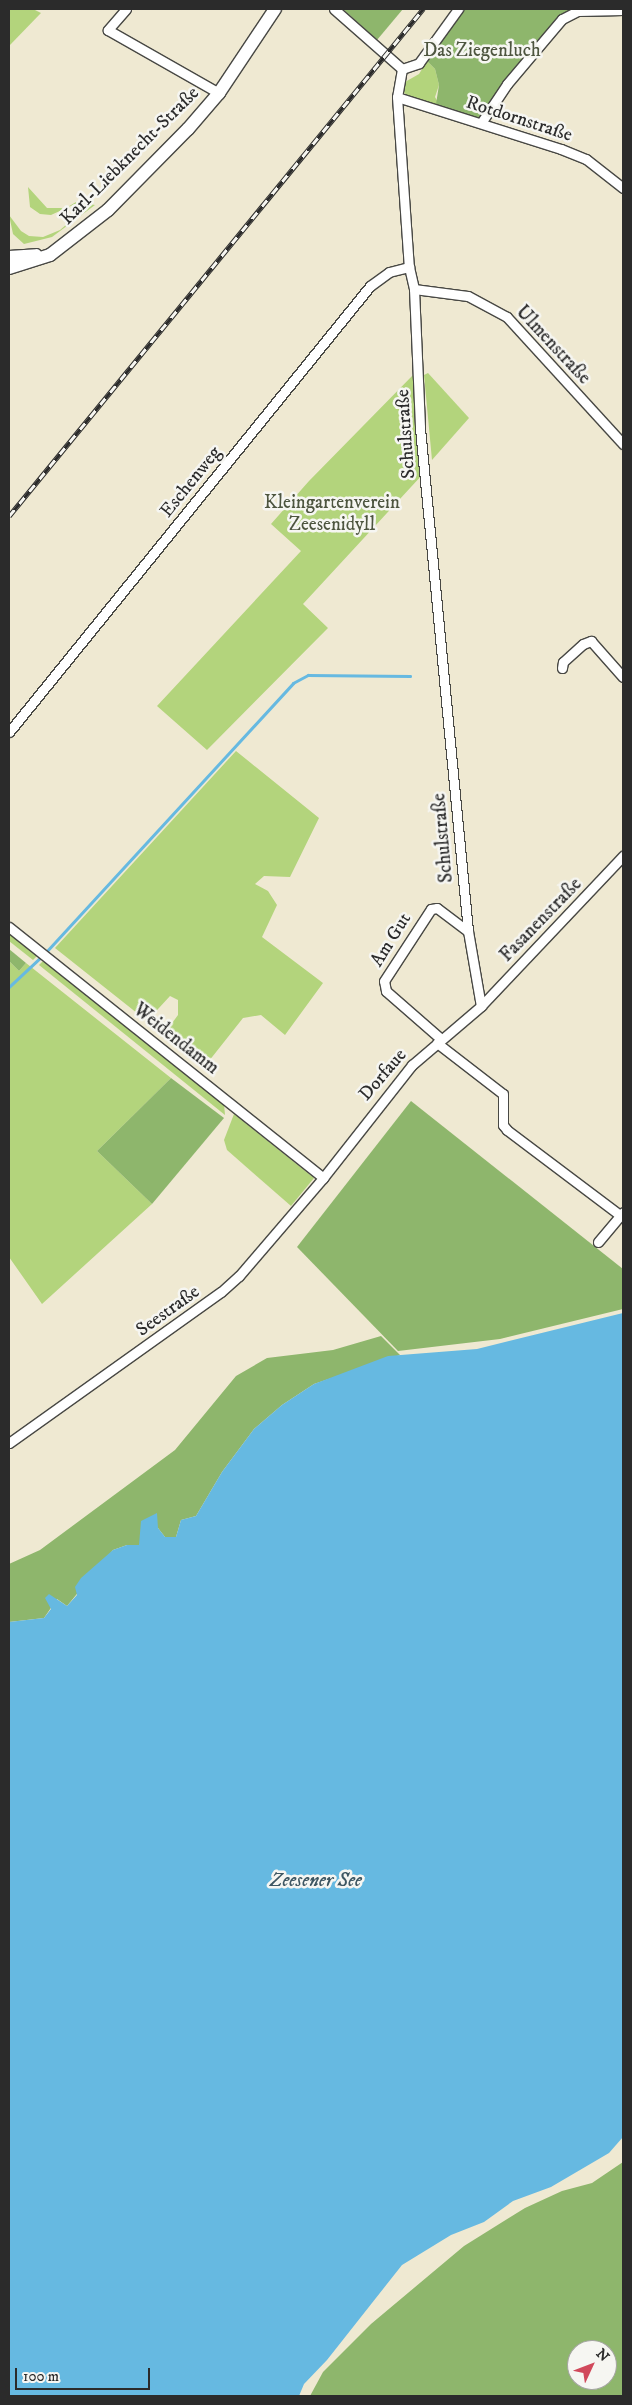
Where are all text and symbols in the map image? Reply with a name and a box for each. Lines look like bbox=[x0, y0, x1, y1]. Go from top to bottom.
park label: Das Ziegenluch bbox=[423, 40, 541, 62]
street label: Karl-Liebknecht-Straße bbox=[56, 82, 204, 230]
street label: Rotdornstraße bbox=[463, 91, 575, 147]
street label: Ulmenstraße bbox=[511, 301, 595, 389]
street label: Schulstraße bbox=[391, 388, 421, 480]
street label: Eschenweg bbox=[155, 442, 227, 522]
park label: Kleingartenverein Zeesenidyll bbox=[264, 492, 400, 536]
street label: Schulstraße bbox=[428, 792, 458, 884]
street label: Fasanenstraße bbox=[495, 873, 587, 967]
street label: Am Gut bbox=[366, 909, 416, 971]
street label: Weidendamm bbox=[129, 998, 223, 1080]
street label: Dorfaue bbox=[354, 1044, 412, 1106]
street label: Seestraße bbox=[132, 1280, 204, 1342]
water label: Zeesener See bbox=[270, 1868, 362, 1892]
north arrow bbox=[567, 2340, 617, 2390]
text: N bbox=[592, 2345, 613, 2366]
scale bar bbox=[18, 2358, 152, 2390]
text: 100 m bbox=[23, 2367, 59, 2386]

